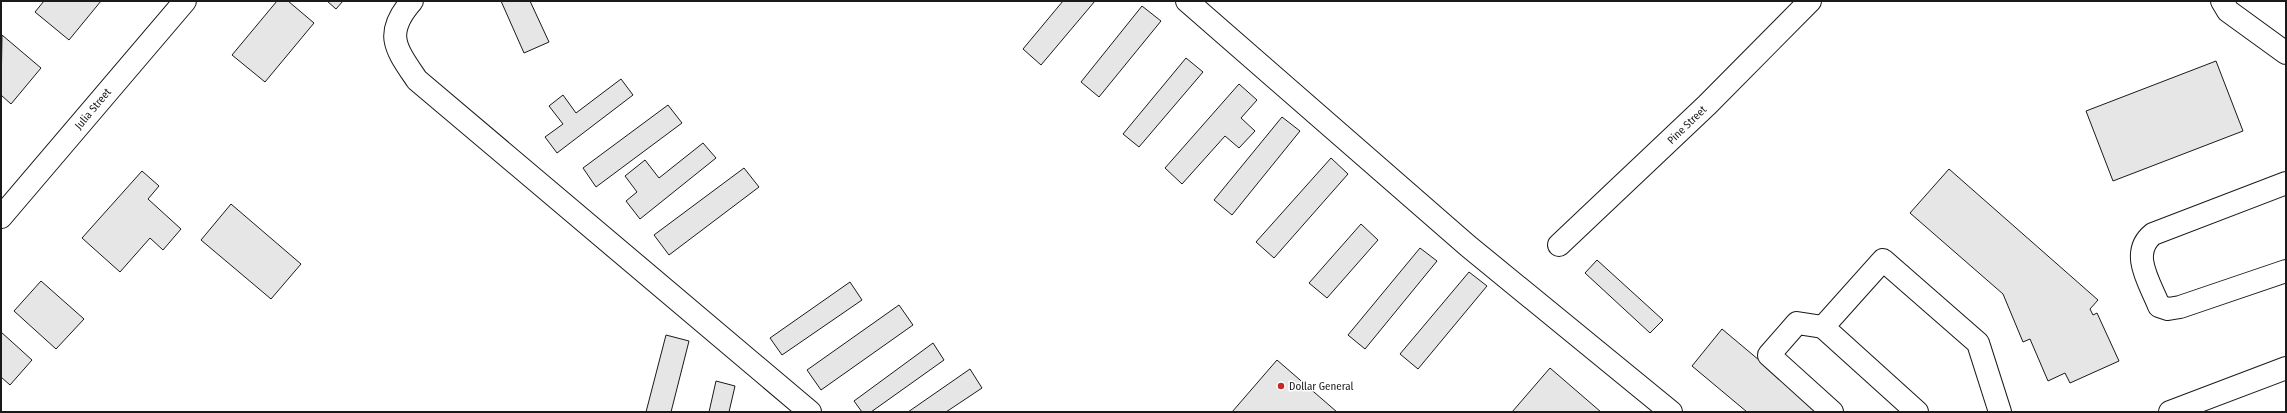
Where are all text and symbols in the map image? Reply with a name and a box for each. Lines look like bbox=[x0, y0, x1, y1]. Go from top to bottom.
street label: Julia Street bbox=[72, 86, 114, 132]
street label: Pine Street bbox=[1665, 103, 1710, 147]
place label: Dollar General bbox=[1289, 380, 1353, 393]
marker: Dollar General bbox=[1276, 381, 1286, 391]

